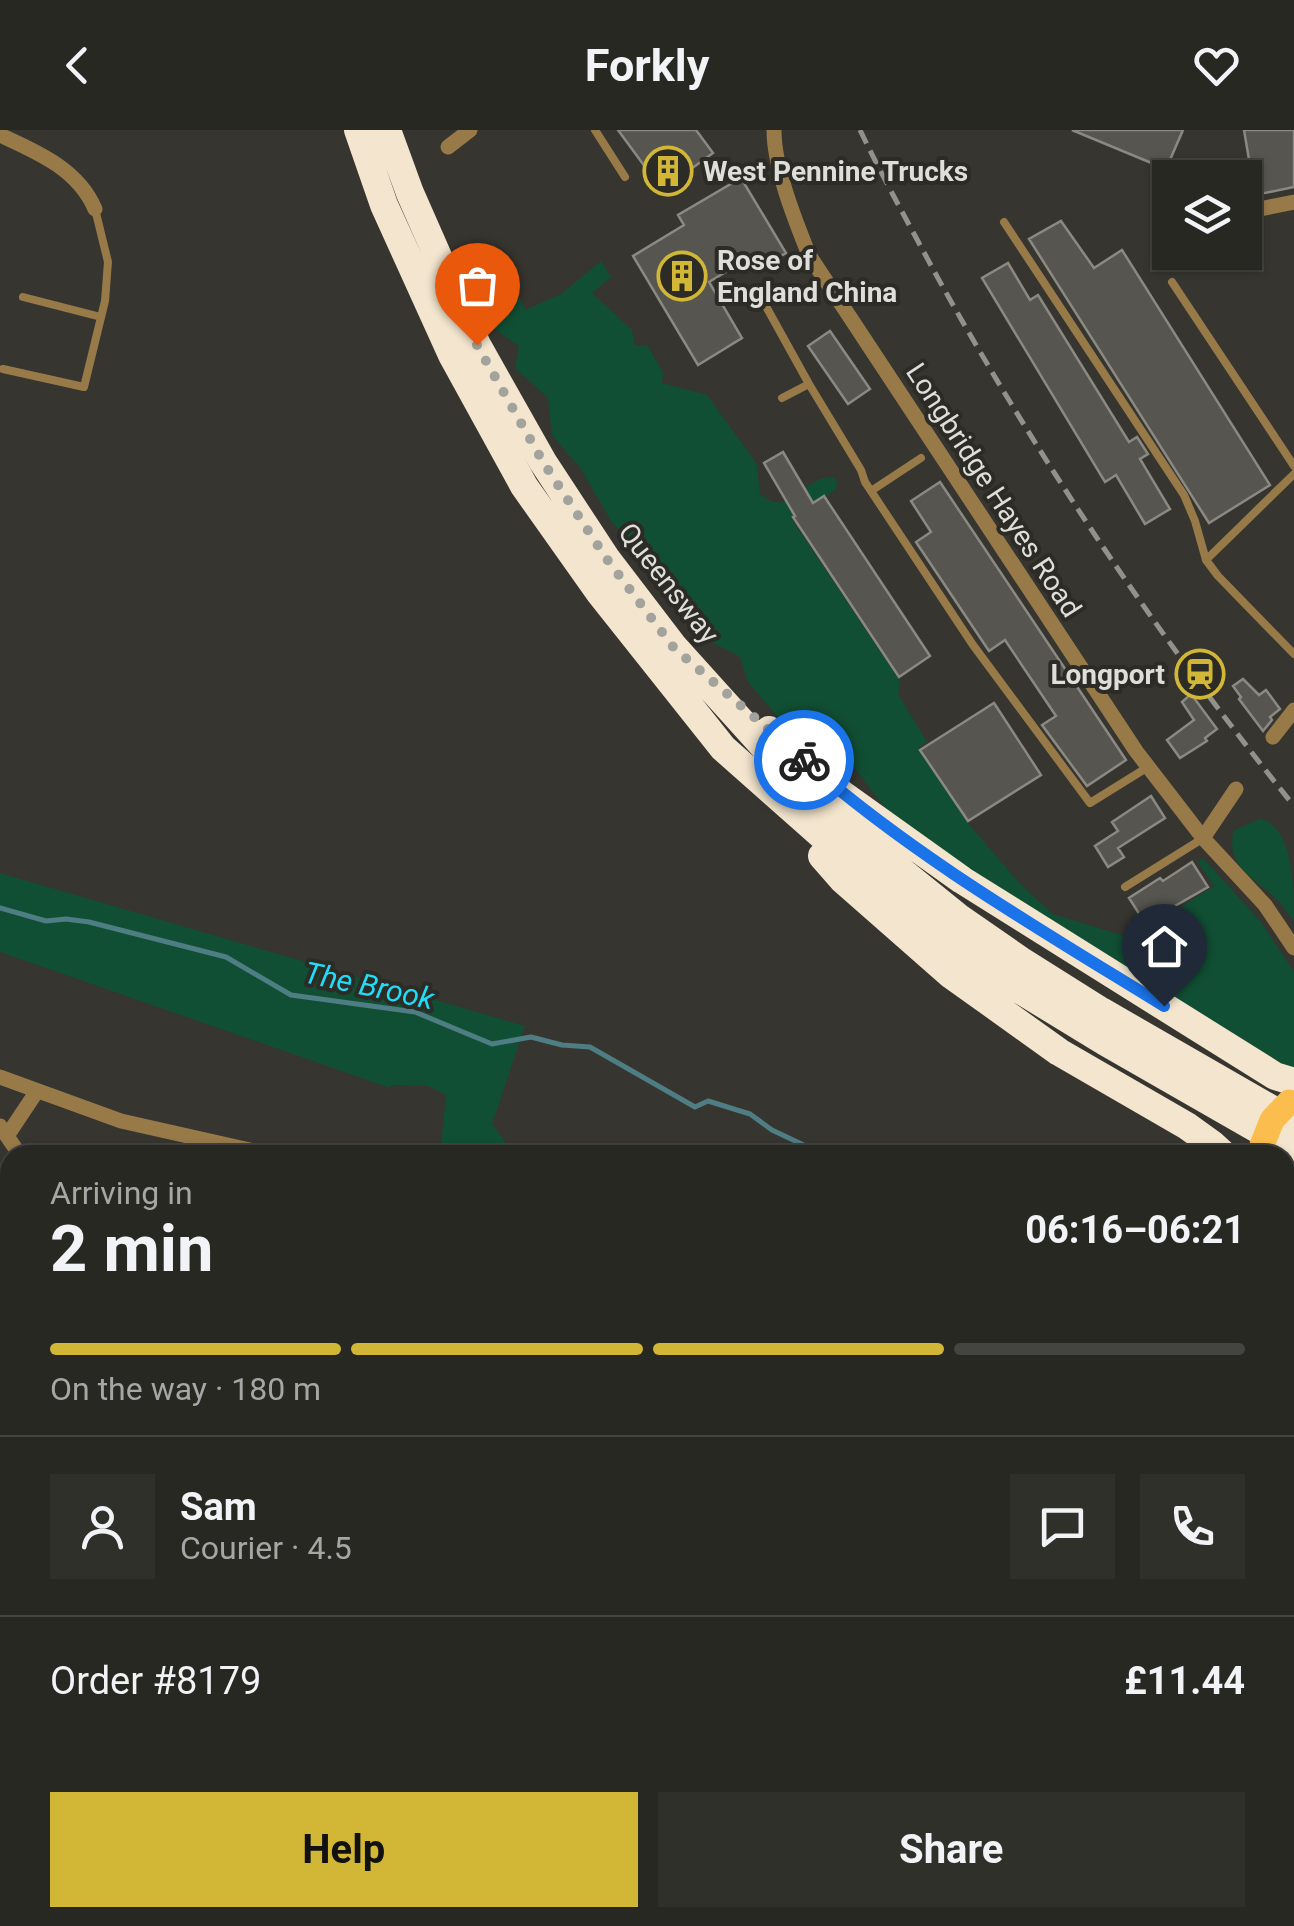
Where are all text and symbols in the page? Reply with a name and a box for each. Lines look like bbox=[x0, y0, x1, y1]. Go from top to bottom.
icon: back bbox=[50, 38, 105, 93]
icon: heart bbox=[1189, 38, 1244, 93]
text: Forkly bbox=[585, 39, 709, 92]
building icon: West Pennine Trucks bbox=[642, 145, 694, 197]
place label: West Pennine Trucks bbox=[703, 155, 968, 188]
map controls bbox=[1152, 160, 1262, 270]
button: layers bbox=[1152, 160, 1262, 270]
pin bbox=[435, 243, 520, 346]
place label: Rose of England China bbox=[717, 244, 897, 309]
building icon: Rose of England China bbox=[656, 250, 708, 302]
icon: bag bbox=[450, 258, 505, 313]
street label: Longbridge Hayes Road bbox=[899, 357, 1088, 623]
street label: Queensway bbox=[611, 517, 726, 650]
station icon: Longport bbox=[1174, 648, 1226, 700]
place label: Longport bbox=[1050, 658, 1165, 691]
courier bbox=[754, 710, 854, 810]
icon: bike bbox=[777, 733, 832, 788]
pin bbox=[1122, 904, 1207, 1007]
icon: home bbox=[1137, 919, 1192, 974]
water label: The Brook bbox=[301, 955, 438, 1017]
text: Arriving in bbox=[50, 1174, 193, 1212]
text: 06:16–06:21 bbox=[1025, 1208, 1245, 1252]
text: 2 min bbox=[50, 1211, 213, 1287]
text: On the way · 180 m bbox=[50, 1370, 321, 1408]
button: person bbox=[50, 1474, 155, 1579]
button: chat bbox=[1010, 1474, 1115, 1579]
button: phone bbox=[1140, 1474, 1245, 1579]
text: Sam bbox=[180, 1485, 257, 1529]
text: Courier · 4.5 bbox=[180, 1529, 352, 1567]
text: Order #8179 bbox=[50, 1659, 261, 1703]
text: £11.44 bbox=[1124, 1659, 1245, 1703]
button: Help bbox=[50, 1792, 638, 1907]
button: Share bbox=[658, 1792, 1245, 1907]

